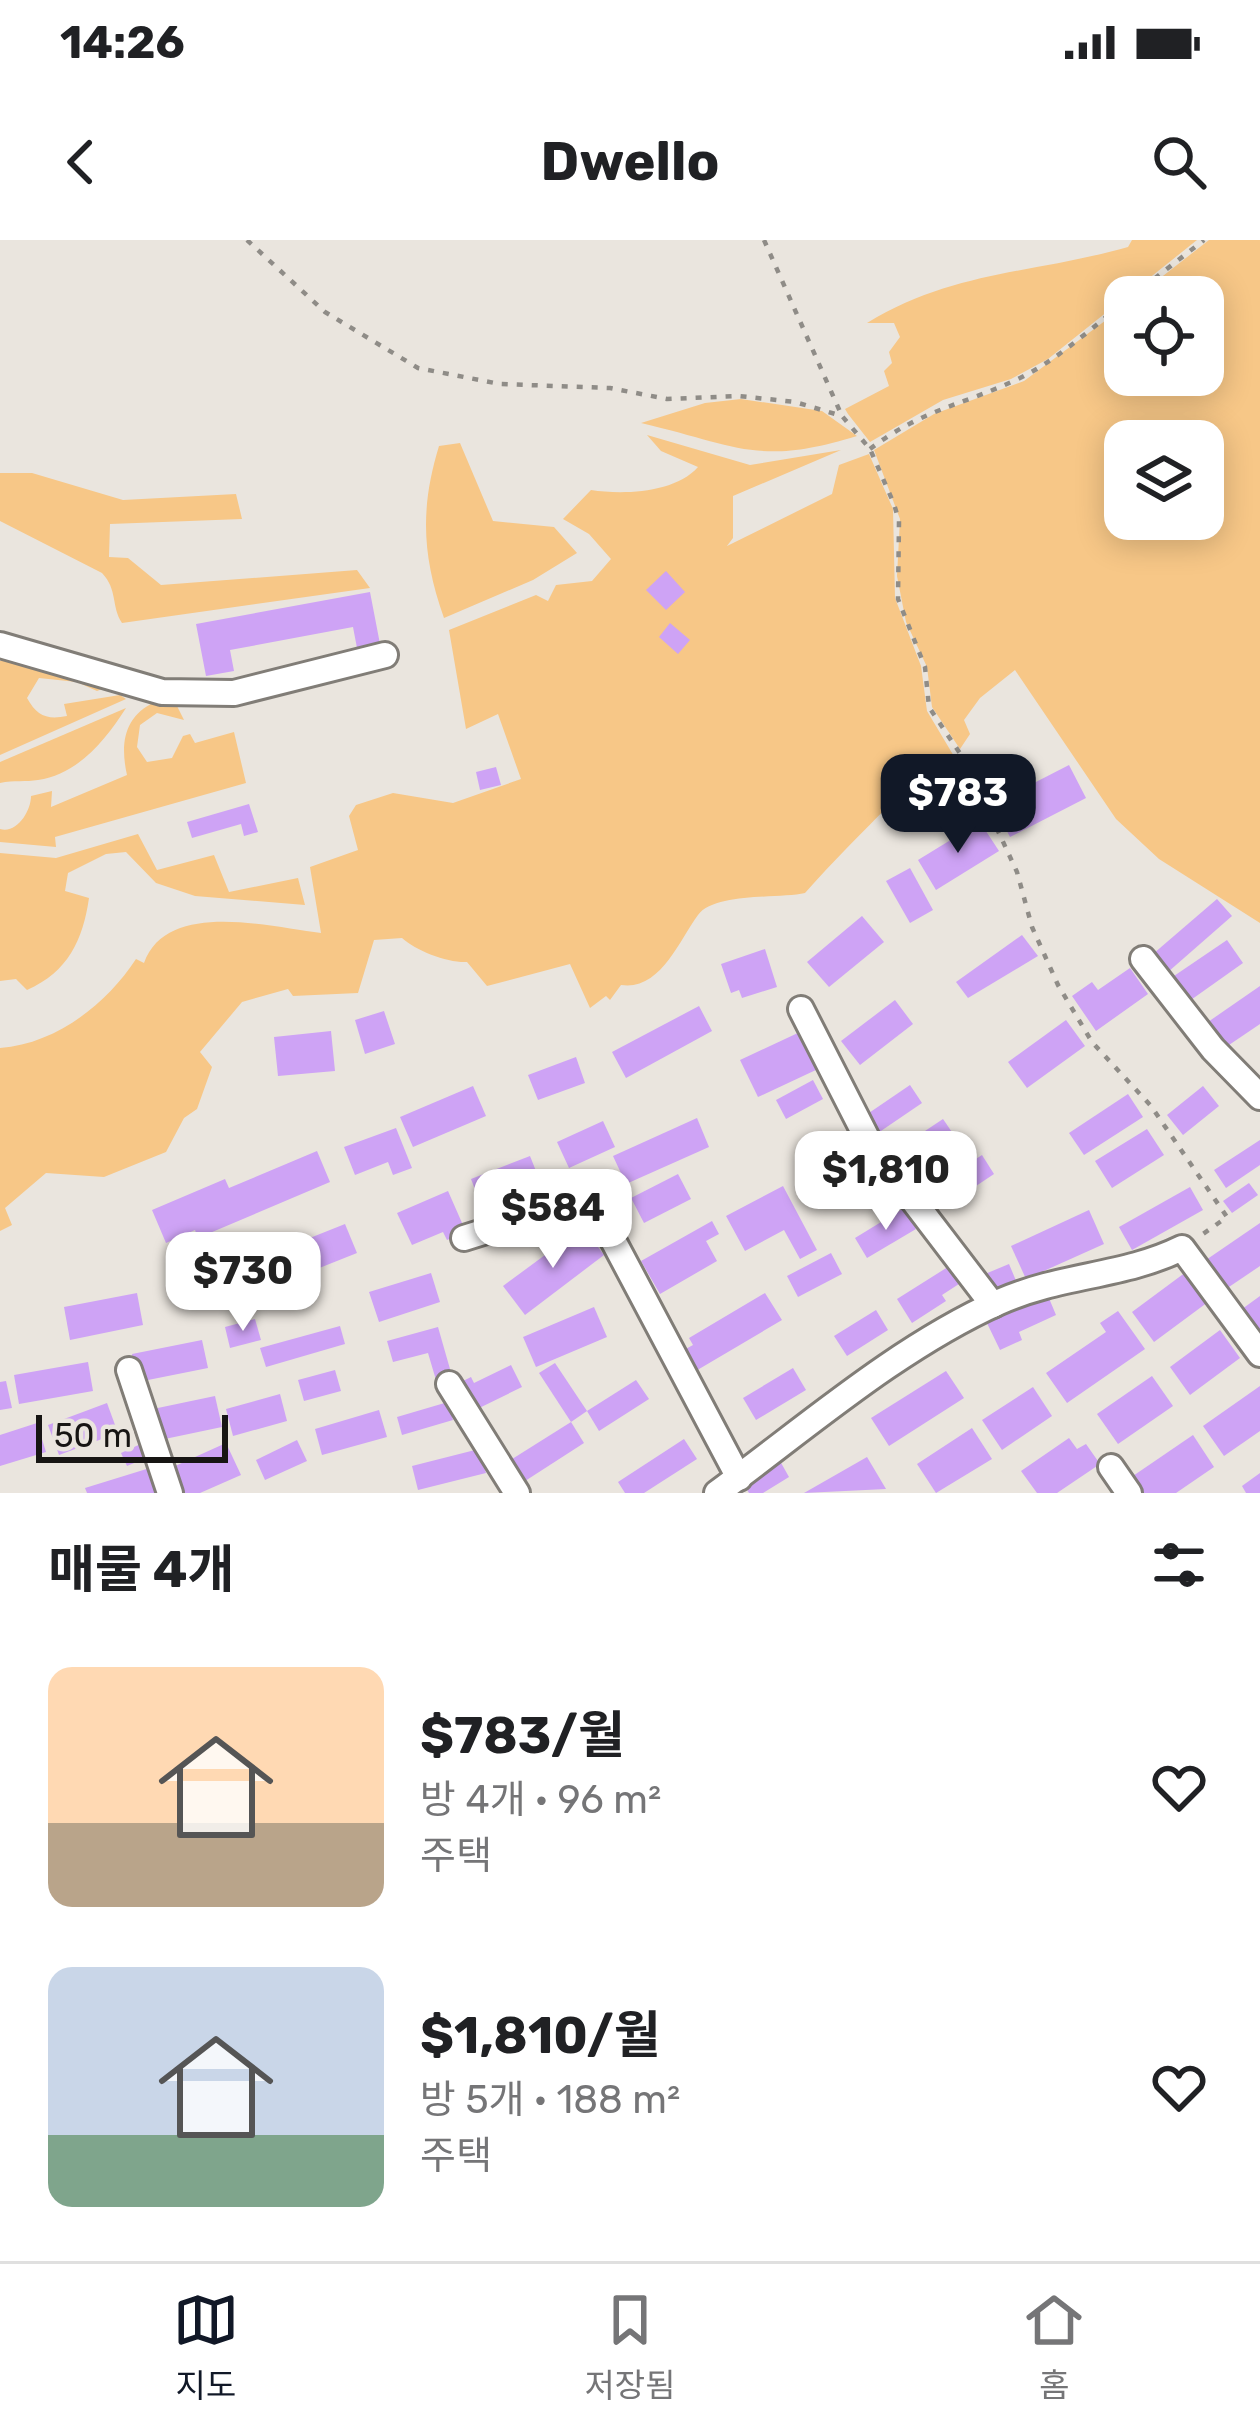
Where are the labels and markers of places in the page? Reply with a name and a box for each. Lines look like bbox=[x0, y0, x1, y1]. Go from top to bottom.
pin: $783 bbox=[887, 754, 1029, 856]
pin: $1,810 bbox=[788, 1131, 984, 1233]
pin: $584 bbox=[482, 1169, 624, 1271]
pin: $730 bbox=[172, 1232, 314, 1334]

